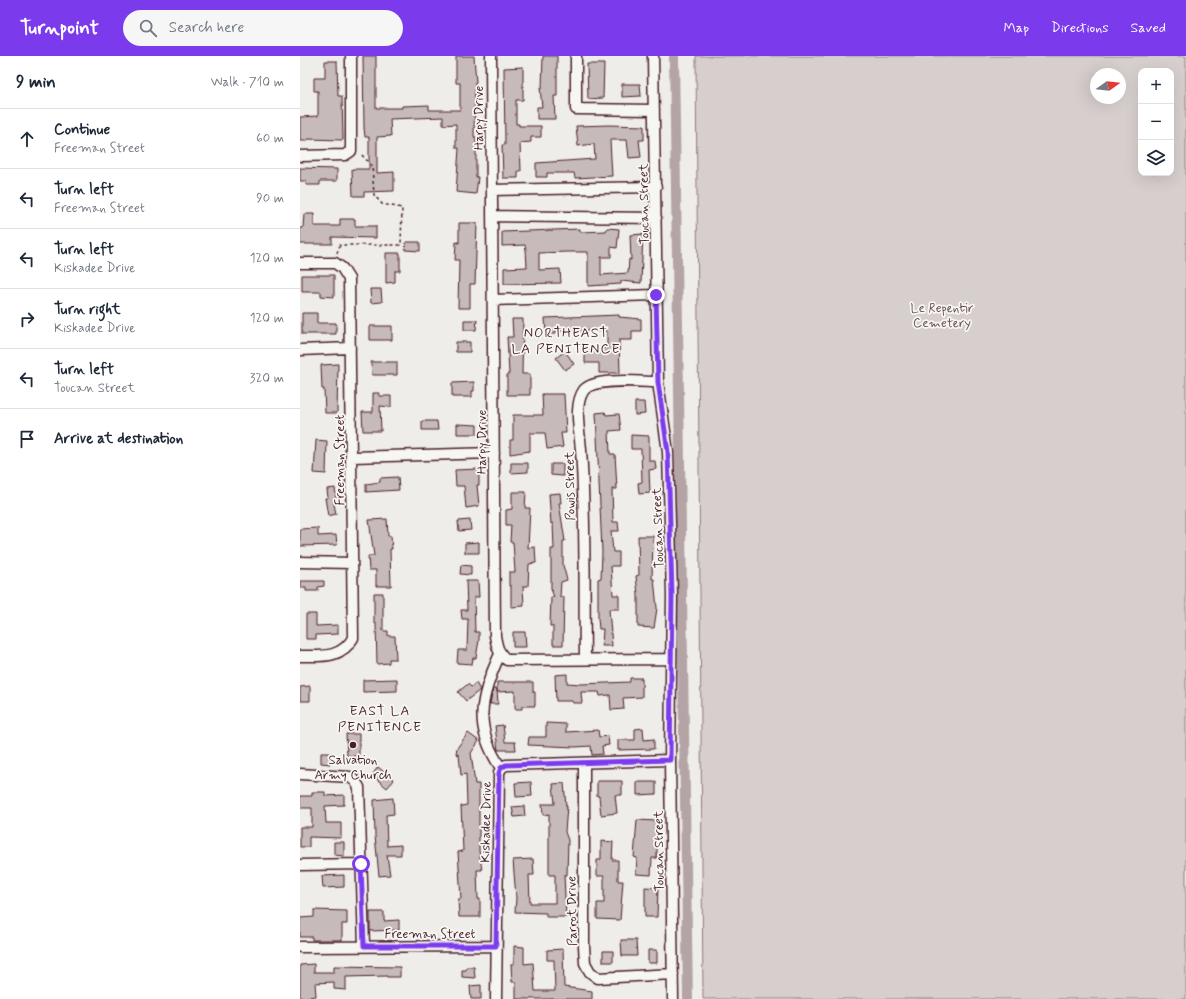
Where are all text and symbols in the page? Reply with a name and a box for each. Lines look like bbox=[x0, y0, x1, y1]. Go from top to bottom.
search box bbox=[123, 10, 403, 46]
text: Turnpoint bbox=[20, 16, 99, 41]
icon: search bbox=[137, 17, 159, 39]
text: Search here bbox=[169, 18, 244, 38]
text: Map bbox=[1003, 19, 1029, 37]
text: Directions bbox=[1051, 19, 1109, 37]
text: Saved bbox=[1131, 19, 1166, 37]
north arrow bbox=[1090, 68, 1126, 104]
map controls bbox=[1138, 68, 1174, 176]
button: + bbox=[1138, 68, 1174, 104]
text: 9 min bbox=[16, 71, 56, 93]
text: Walk · 710 m bbox=[211, 74, 284, 91]
street label: Harpy Drive bbox=[471, 86, 488, 150]
button: − bbox=[1138, 104, 1174, 140]
text: Continue bbox=[54, 120, 110, 140]
icon: ahead bbox=[16, 128, 38, 150]
text: 60 m bbox=[256, 130, 284, 147]
text: Freeman Street bbox=[54, 140, 145, 157]
button: layers bbox=[1138, 140, 1174, 176]
street label: Toucan Street bbox=[635, 163, 654, 245]
text: Turn left bbox=[54, 180, 114, 200]
icon: left bbox=[16, 188, 38, 210]
text: 90 m bbox=[256, 190, 284, 207]
text: Freeman Street bbox=[54, 200, 145, 217]
text: Turn left bbox=[54, 240, 114, 260]
icon: left bbox=[16, 248, 38, 270]
text: 120 m bbox=[250, 250, 284, 267]
text: Kiskadee Drive bbox=[54, 260, 136, 277]
route end bbox=[647, 286, 665, 304]
text: Turn right bbox=[54, 300, 121, 320]
park label: Le Repentir Cemetery bbox=[910, 300, 974, 332]
icon: right bbox=[16, 308, 38, 330]
text: 120 m bbox=[250, 310, 284, 327]
text: Kiskadee Drive bbox=[54, 320, 136, 337]
district label: NORTHEAST LA PENITENCE bbox=[511, 324, 621, 358]
text: Turn left bbox=[54, 360, 114, 380]
icon: left bbox=[16, 368, 38, 390]
text: 320 m bbox=[250, 370, 284, 387]
text: Toucan Street bbox=[54, 380, 135, 397]
street label: Harpy Drive bbox=[474, 410, 491, 474]
street label: Freeman Street bbox=[332, 414, 349, 505]
icon: arrive bbox=[16, 428, 38, 450]
text: Arrive at destination bbox=[54, 429, 183, 449]
street label: Powis Street bbox=[561, 451, 580, 521]
street label: Toucan Street bbox=[649, 487, 668, 569]
district label: EAST LA PENITENCE bbox=[338, 702, 422, 736]
marker: Salvation Army Church bbox=[348, 740, 358, 750]
place label: Salvation Army Church bbox=[314, 752, 392, 784]
street label: Kiskadee Drive bbox=[477, 781, 496, 863]
street label: Toucan Street bbox=[650, 810, 669, 892]
route start bbox=[352, 855, 370, 873]
street label: Parrot Drive bbox=[563, 876, 582, 946]
street label: Freeman Street bbox=[385, 926, 476, 943]

